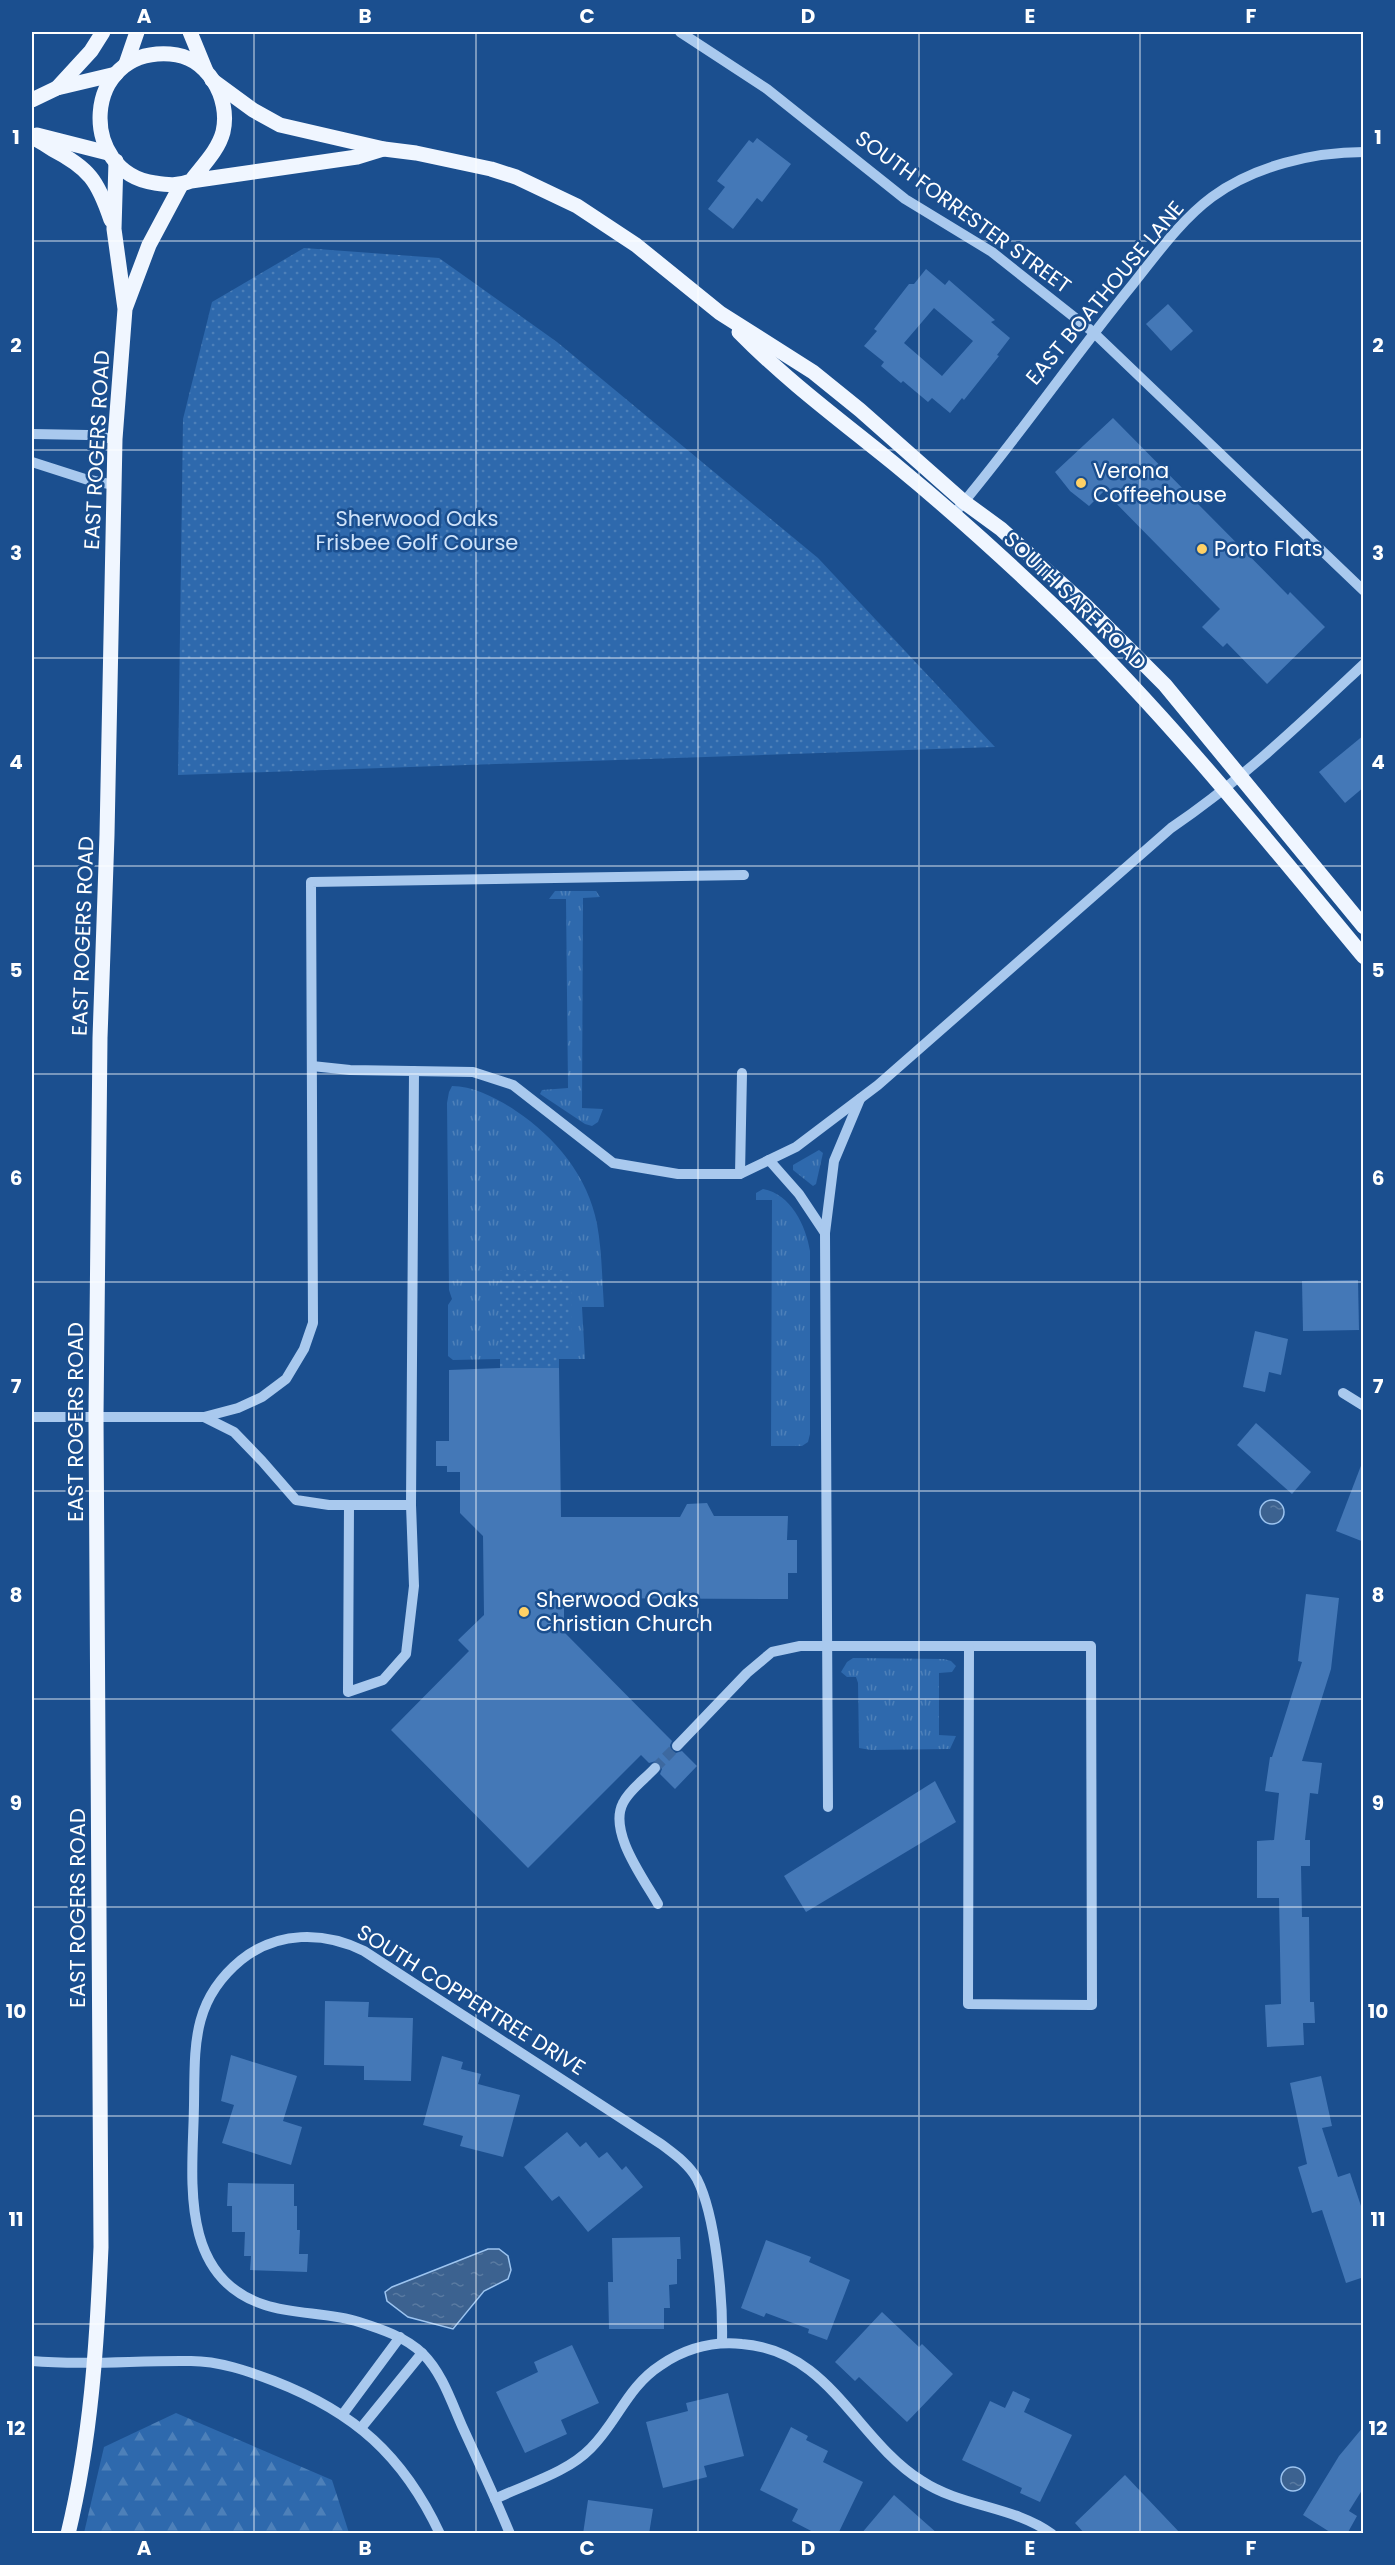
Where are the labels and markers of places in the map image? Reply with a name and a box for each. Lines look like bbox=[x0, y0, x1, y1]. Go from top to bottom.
place label: Verona Coffeehouse bbox=[1093, 456, 1227, 509]
marker: Verona Coffeehouse bbox=[1074, 476, 1088, 490]
place label: Porto Flats bbox=[1214, 534, 1323, 563]
marker: Porto Flats bbox=[1195, 542, 1209, 556]
place label: Sherwood Oaks Christian Church bbox=[536, 1585, 713, 1638]
marker: Sherwood Oaks Christian Church bbox=[517, 1605, 531, 1619]

